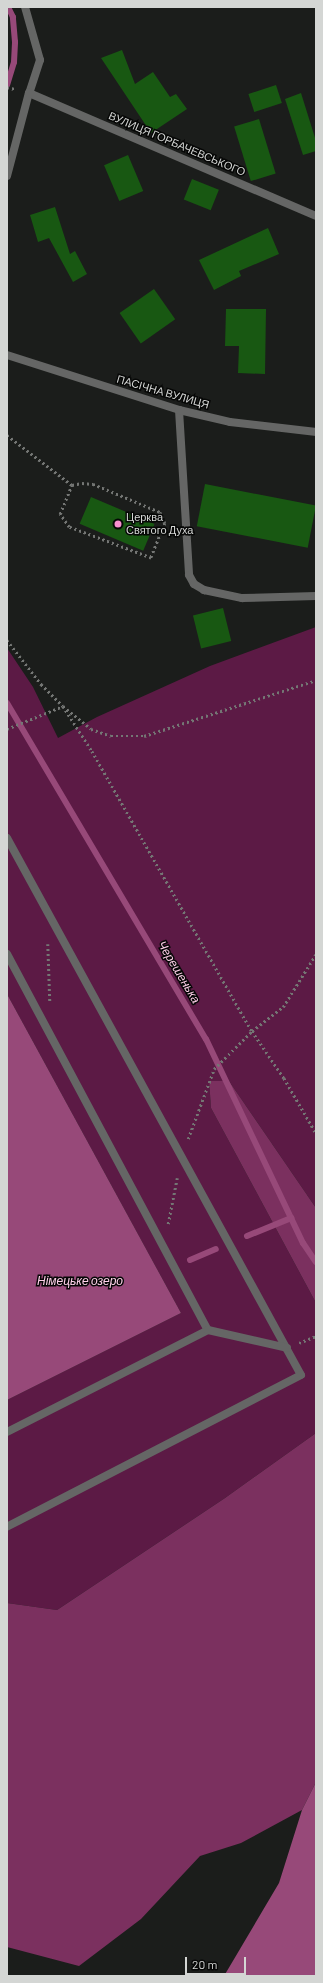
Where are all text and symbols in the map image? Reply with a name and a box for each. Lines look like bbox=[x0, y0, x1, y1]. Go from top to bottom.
street label: ВУЛИЦЯ ГОРБАЧЕВСЬКОГО bbox=[107, 109, 247, 179]
street label: ПАСІЧНА ВУЛИЦЯ bbox=[115, 372, 211, 412]
place label: Церква Святого Духа bbox=[126, 511, 193, 537]
marker: Церква Святого Духа bbox=[113, 519, 123, 529]
water label: Черешенька bbox=[155, 938, 203, 1006]
water label: Німецьке озеро bbox=[37, 1274, 123, 1288]
scale bar bbox=[187, 1949, 248, 1975]
text: 20 m bbox=[192, 1957, 218, 1971]

